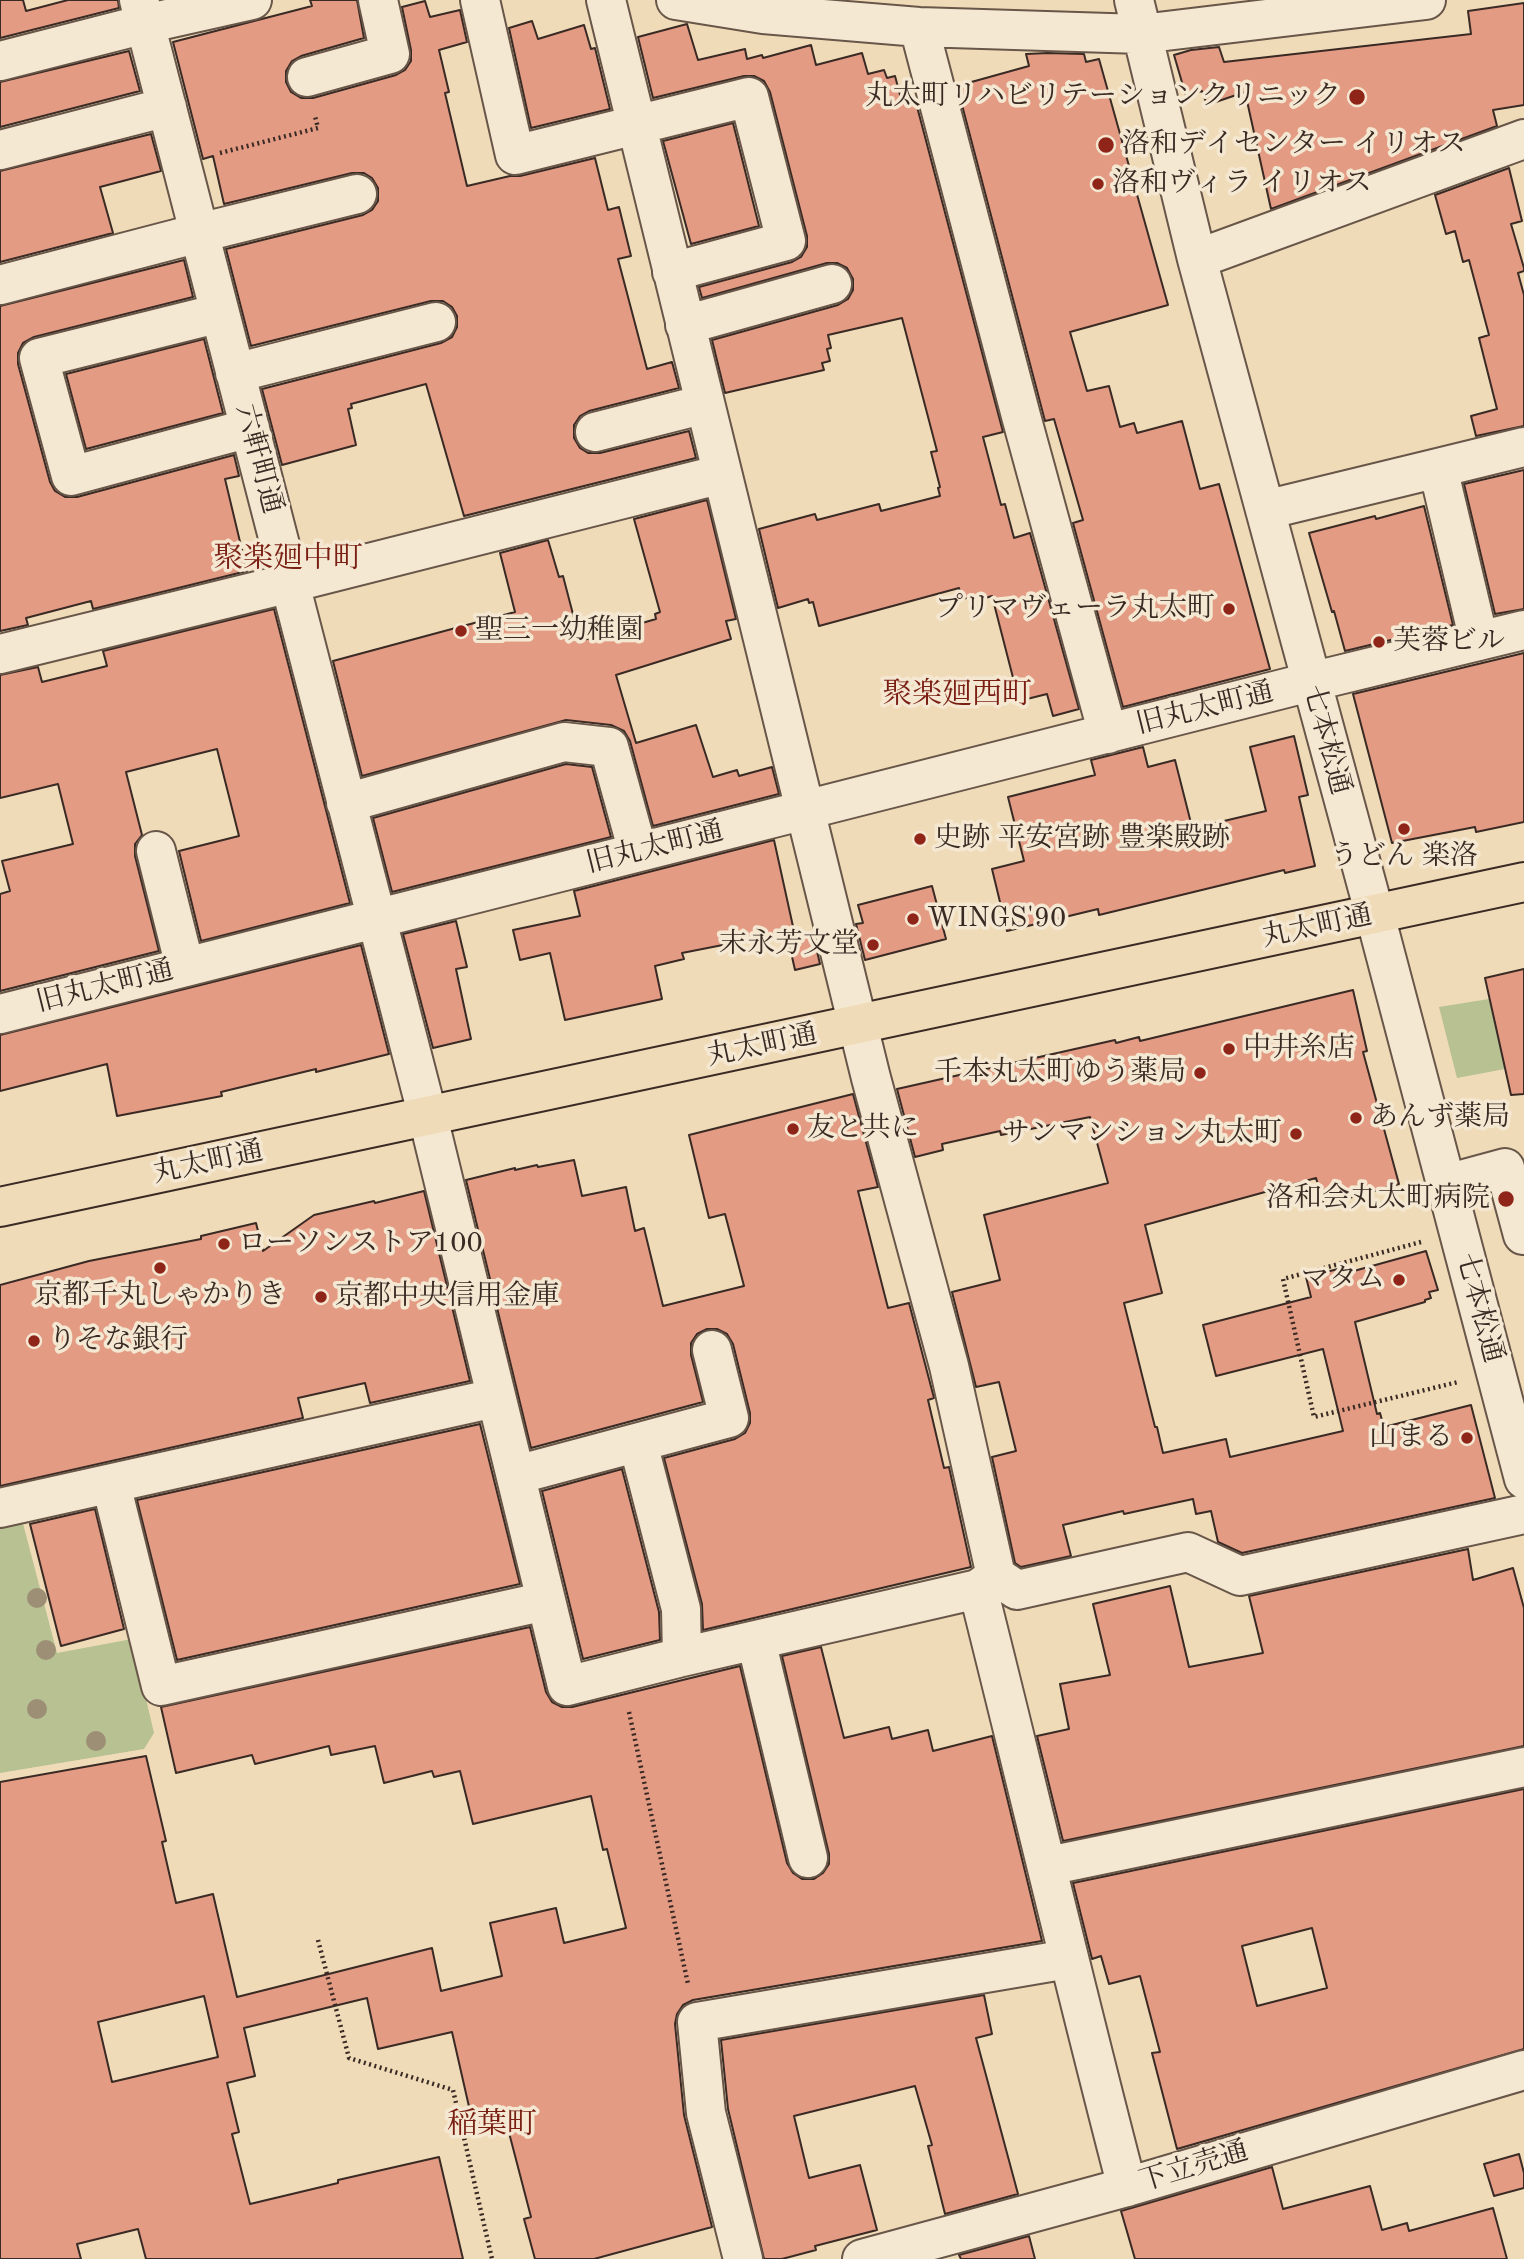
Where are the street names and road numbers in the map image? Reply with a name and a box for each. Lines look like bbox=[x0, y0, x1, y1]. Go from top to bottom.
street label: 六軒町通 bbox=[227, 401, 289, 517]
street label: 旧丸太町通 bbox=[1133, 676, 1277, 742]
street label: 七本松通 bbox=[1295, 682, 1357, 798]
street label: 旧丸太町通 bbox=[583, 815, 727, 881]
street label: 丸太町通 bbox=[1259, 899, 1375, 955]
street label: 旧丸太町通 bbox=[33, 954, 177, 1020]
street label: 丸太町通 bbox=[704, 1018, 820, 1074]
street label: 丸太町通 bbox=[150, 1135, 266, 1191]
street label: 七本松通 bbox=[1448, 1250, 1510, 1366]
street label: 下立売通 bbox=[1136, 2135, 1252, 2199]

